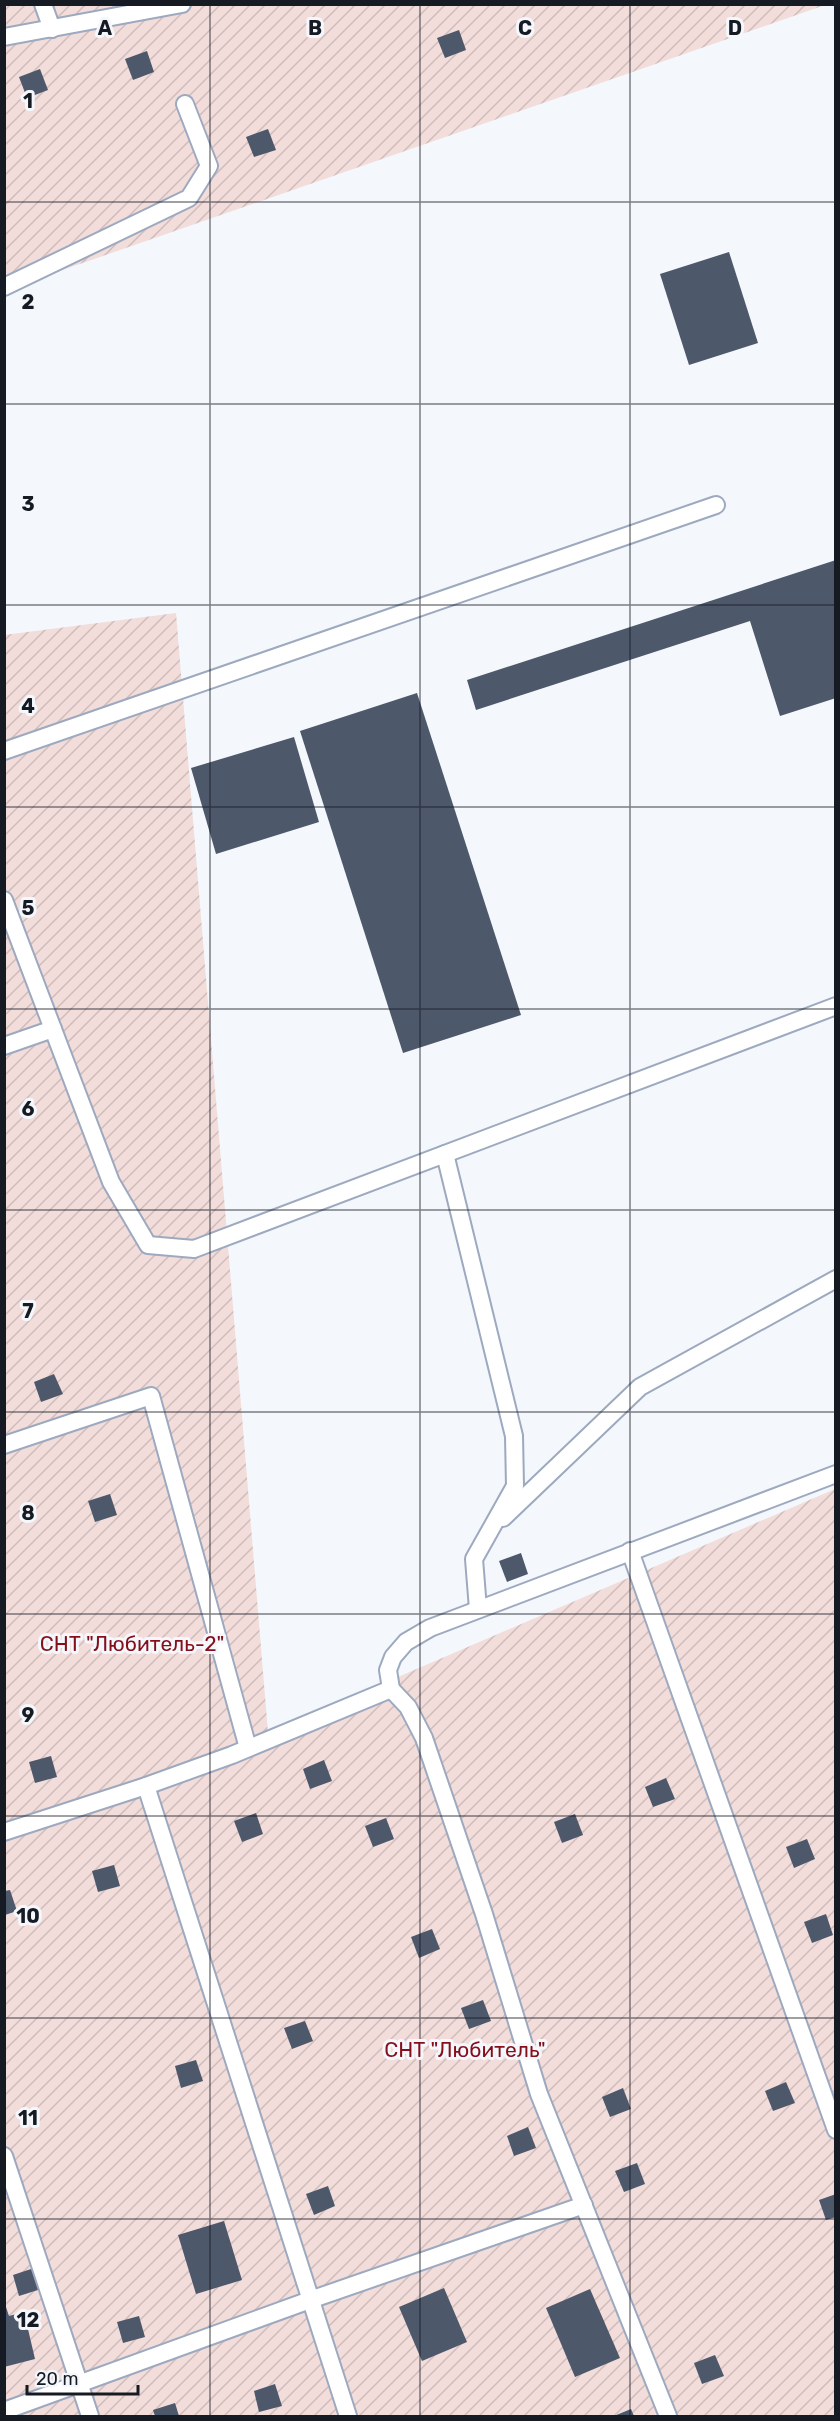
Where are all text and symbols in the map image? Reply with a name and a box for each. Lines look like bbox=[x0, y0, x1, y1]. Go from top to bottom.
text: A bbox=[98, 16, 113, 40]
text: B bbox=[308, 16, 322, 40]
text: C bbox=[518, 16, 532, 40]
text: D bbox=[728, 16, 742, 40]
text: 1 bbox=[23, 89, 33, 113]
text: 2 bbox=[22, 290, 35, 314]
text: 3 bbox=[21, 492, 35, 516]
text: 4 bbox=[21, 694, 35, 718]
text: 5 bbox=[22, 896, 35, 920]
text: 6 bbox=[21, 1097, 35, 1121]
text: 7 bbox=[22, 1299, 34, 1323]
text: 8 bbox=[21, 1501, 35, 1525]
park label: СНТ "Любитель-2" bbox=[40, 1631, 224, 1656]
text: 9 bbox=[22, 1703, 35, 1727]
text: 10 bbox=[16, 1904, 40, 1928]
park label: СНТ "Любитель" bbox=[384, 2037, 546, 2062]
text: 11 bbox=[18, 2106, 38, 2130]
text: 12 bbox=[17, 2308, 39, 2332]
scale bar bbox=[27, 2358, 138, 2396]
text: 20 m bbox=[36, 2368, 78, 2390]

